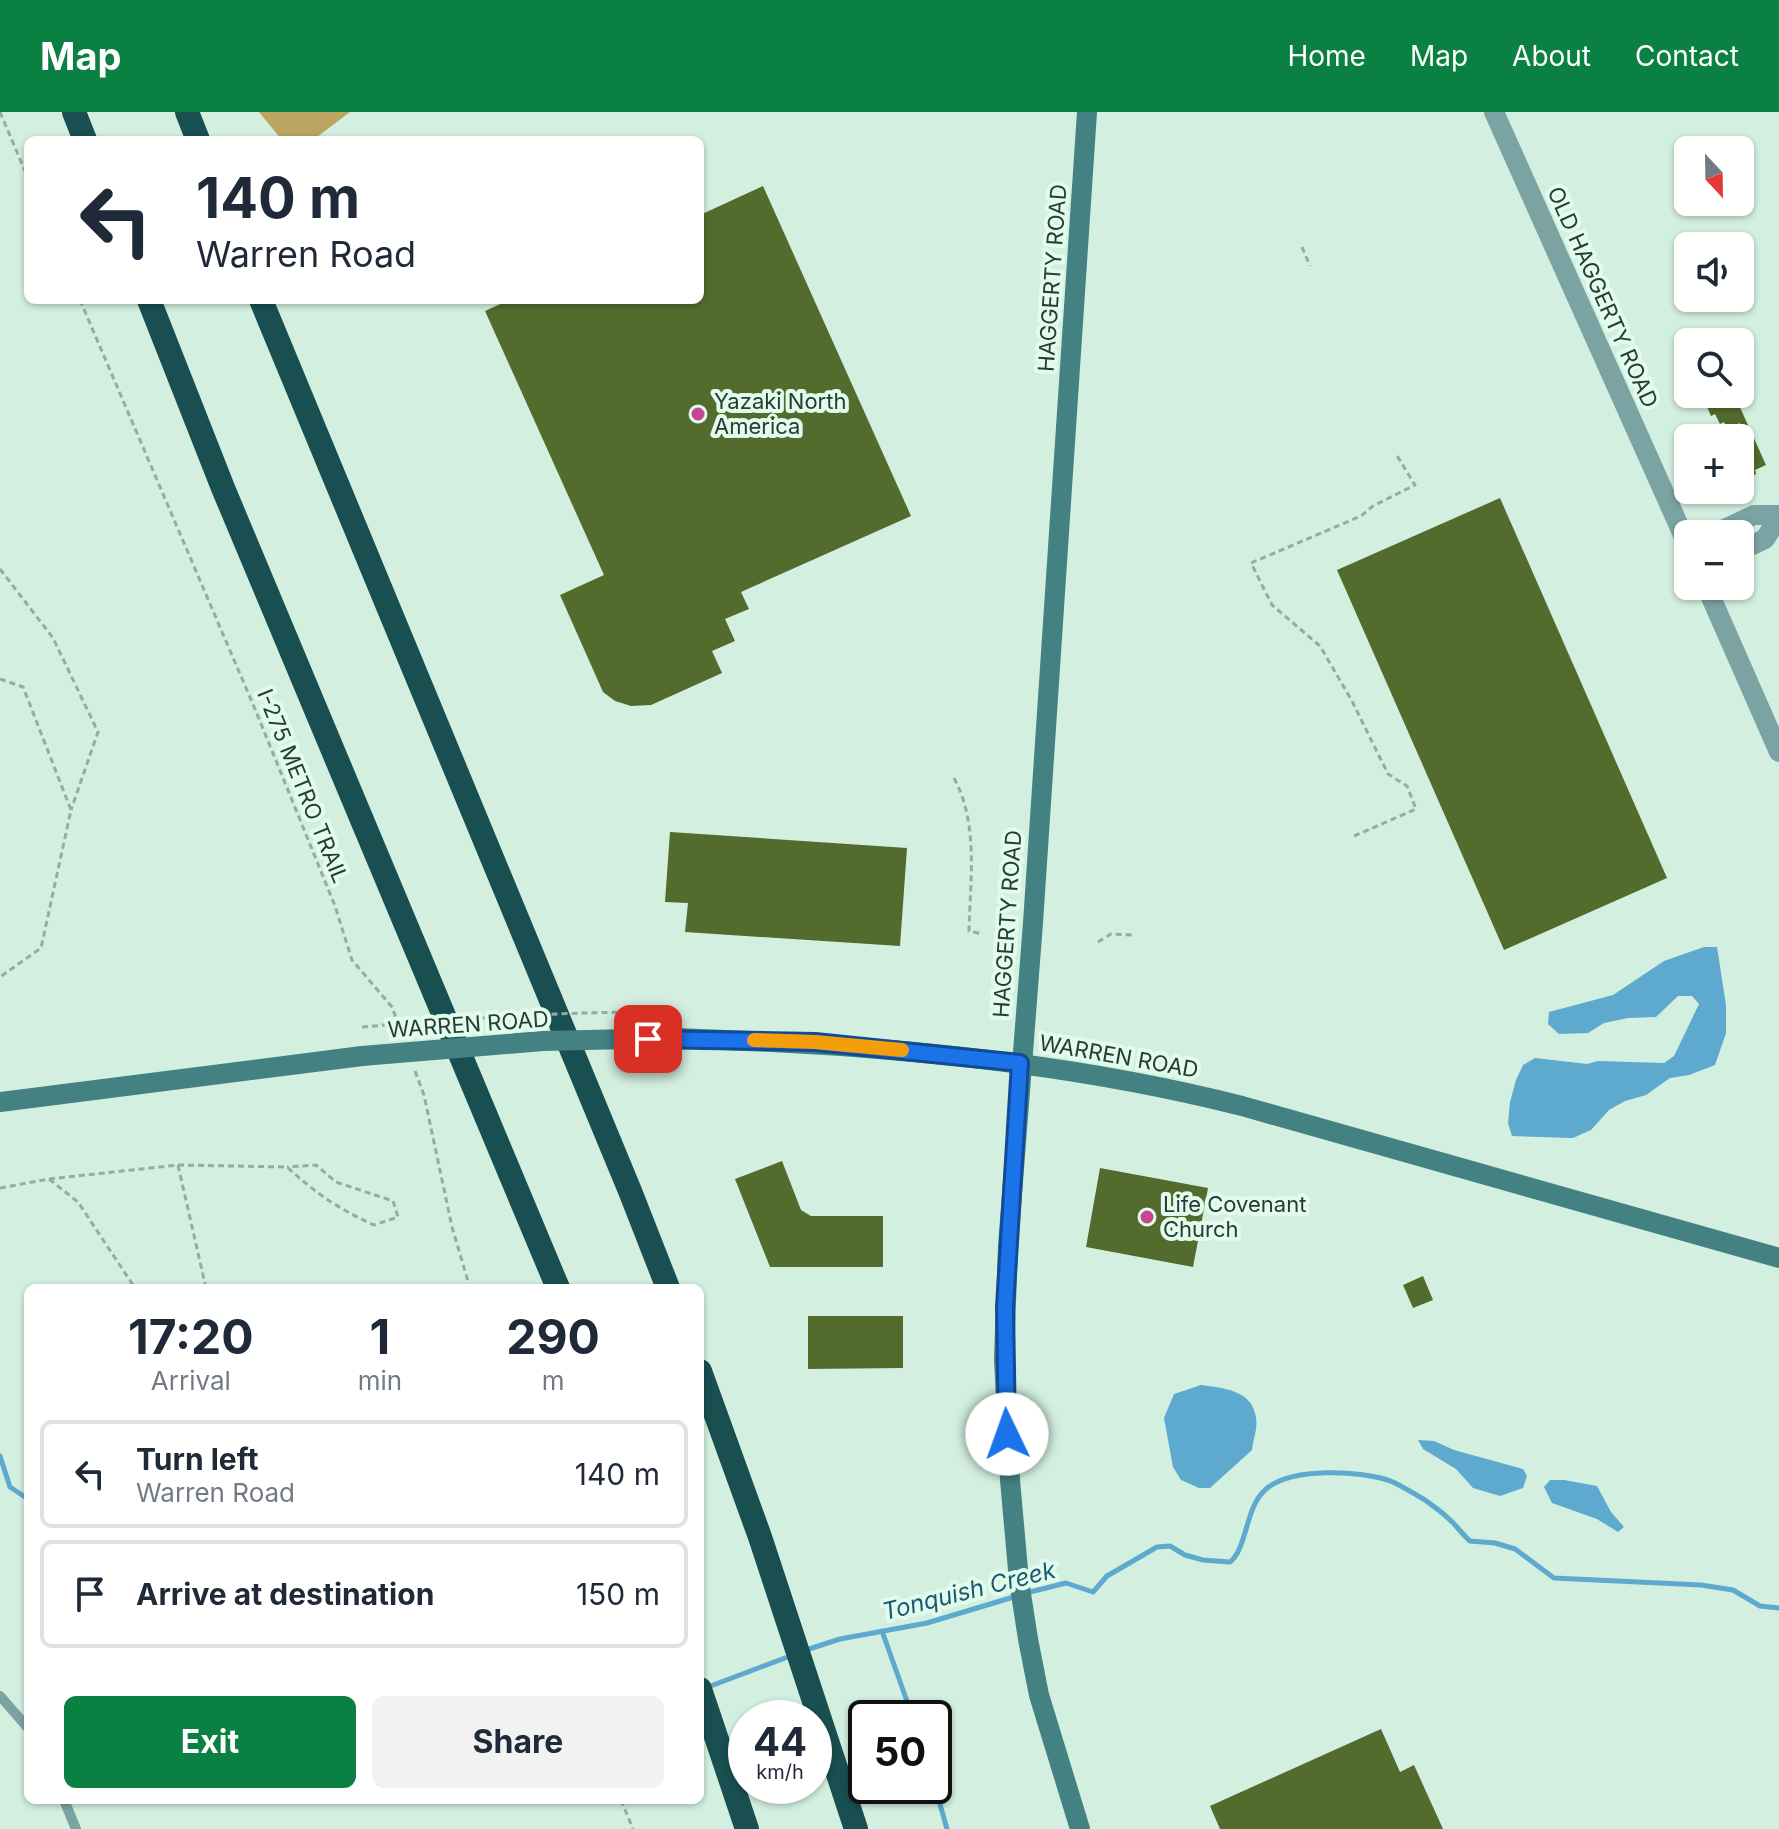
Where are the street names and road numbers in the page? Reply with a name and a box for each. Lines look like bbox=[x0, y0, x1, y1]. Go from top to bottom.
street label: OLD HAGGERTY ROAD bbox=[1542, 182, 1664, 412]
street label: HAGGERTY ROAD bbox=[1032, 183, 1072, 373]
street label: I-275 METRO TRAIL bbox=[252, 685, 354, 887]
street label: HAGGERTY ROAD bbox=[987, 829, 1027, 1019]
street label: WARREN ROAD bbox=[387, 1005, 549, 1043]
street label: WARREN ROAD bbox=[1037, 1029, 1201, 1083]

